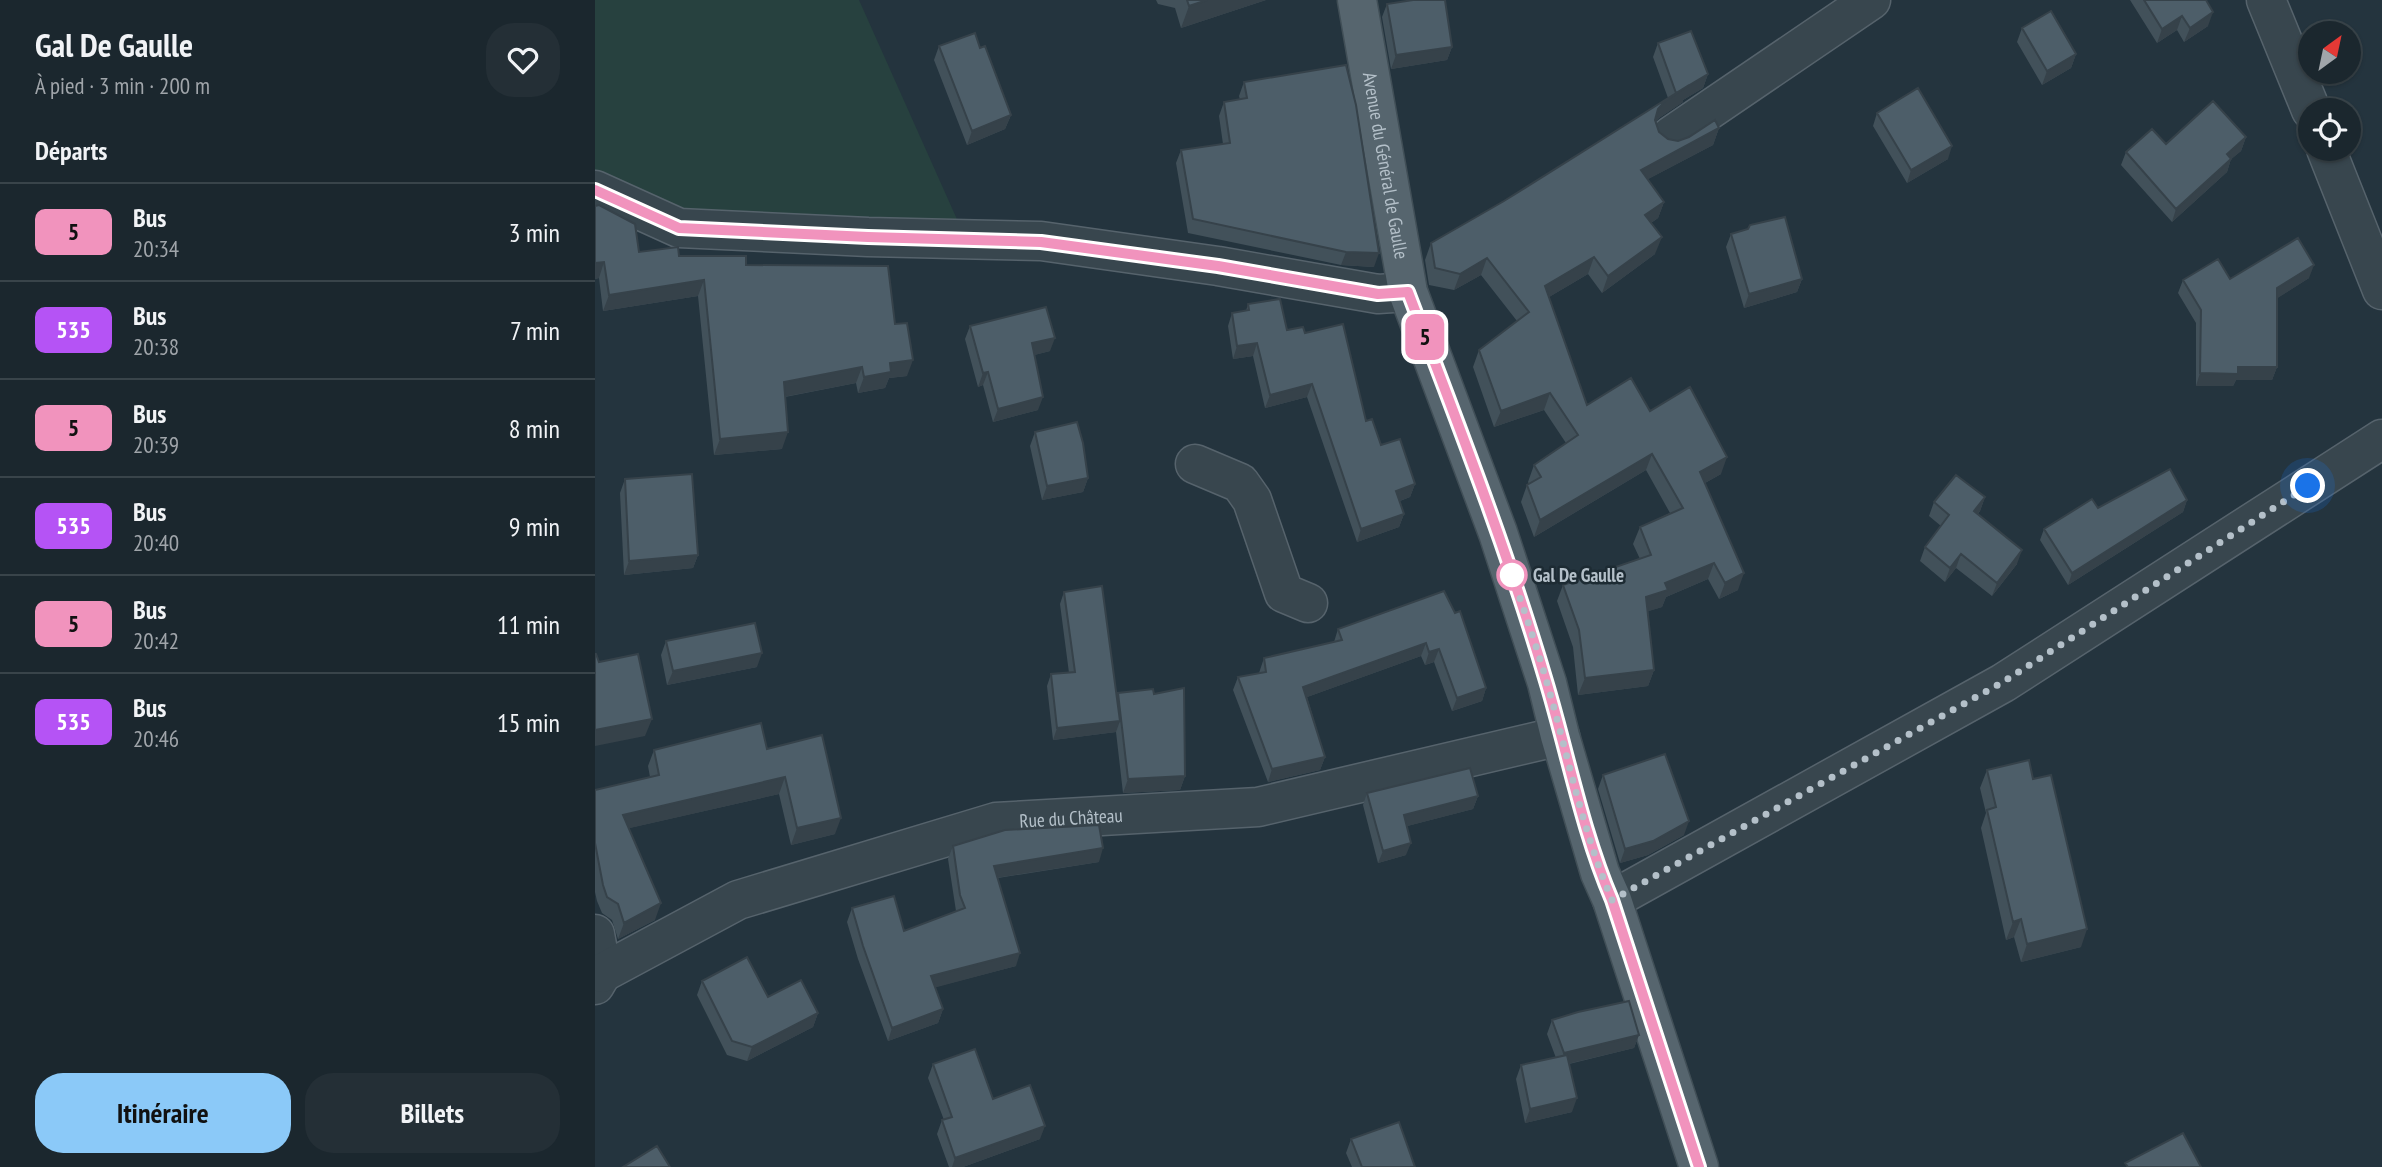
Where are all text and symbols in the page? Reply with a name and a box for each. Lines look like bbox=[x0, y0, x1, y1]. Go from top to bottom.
north arrow bbox=[2298, 21, 2361, 84]
map controls bbox=[2298, 21, 2361, 161]
text: Gal De Gaulle bbox=[35, 23, 193, 66]
button: heart bbox=[486, 23, 560, 97]
street label: Avenue du Général de Gaulle bbox=[1358, 70, 1414, 261]
text: À pied · 3 min · 200 m bbox=[35, 71, 210, 100]
button: locate bbox=[2298, 98, 2361, 161]
text: Départs bbox=[35, 134, 107, 167]
text: Bus bbox=[133, 201, 166, 234]
text: 5 bbox=[68, 216, 79, 247]
text: 3 min bbox=[509, 216, 560, 249]
text: 20:34 bbox=[133, 234, 179, 263]
text: Bus bbox=[133, 299, 166, 332]
text: 535 bbox=[56, 314, 91, 345]
text: 7 min bbox=[510, 314, 560, 347]
line badge: 5 bbox=[1402, 314, 1448, 360]
text: 5 bbox=[1419, 321, 1431, 352]
text: 20:38 bbox=[133, 332, 179, 361]
text: Bus bbox=[133, 397, 166, 430]
text: 5 bbox=[68, 412, 79, 443]
text: 8 min bbox=[509, 412, 560, 445]
text: 20:39 bbox=[133, 430, 179, 459]
your location bbox=[2290, 468, 2325, 503]
text: Bus bbox=[133, 495, 166, 528]
text: 535 bbox=[56, 510, 91, 541]
text: 9 min bbox=[509, 510, 560, 543]
text: 20:40 bbox=[133, 528, 179, 557]
marker: Gal De Gaulle bbox=[1497, 560, 1527, 590]
place label: Gal De Gaulle bbox=[1533, 563, 1624, 587]
text: Bus bbox=[133, 593, 166, 626]
text: 5 bbox=[68, 608, 79, 639]
text: 11 min bbox=[497, 608, 560, 641]
text: 20:42 bbox=[133, 626, 179, 655]
text: Bus bbox=[133, 691, 166, 724]
text: 535 bbox=[56, 706, 91, 737]
text: 15 min bbox=[497, 706, 560, 739]
text: 20:46 bbox=[133, 724, 179, 753]
street label: Rue du Château bbox=[1019, 803, 1123, 833]
button: Itinéraire bbox=[35, 1073, 291, 1153]
button: Billets bbox=[305, 1073, 560, 1153]

